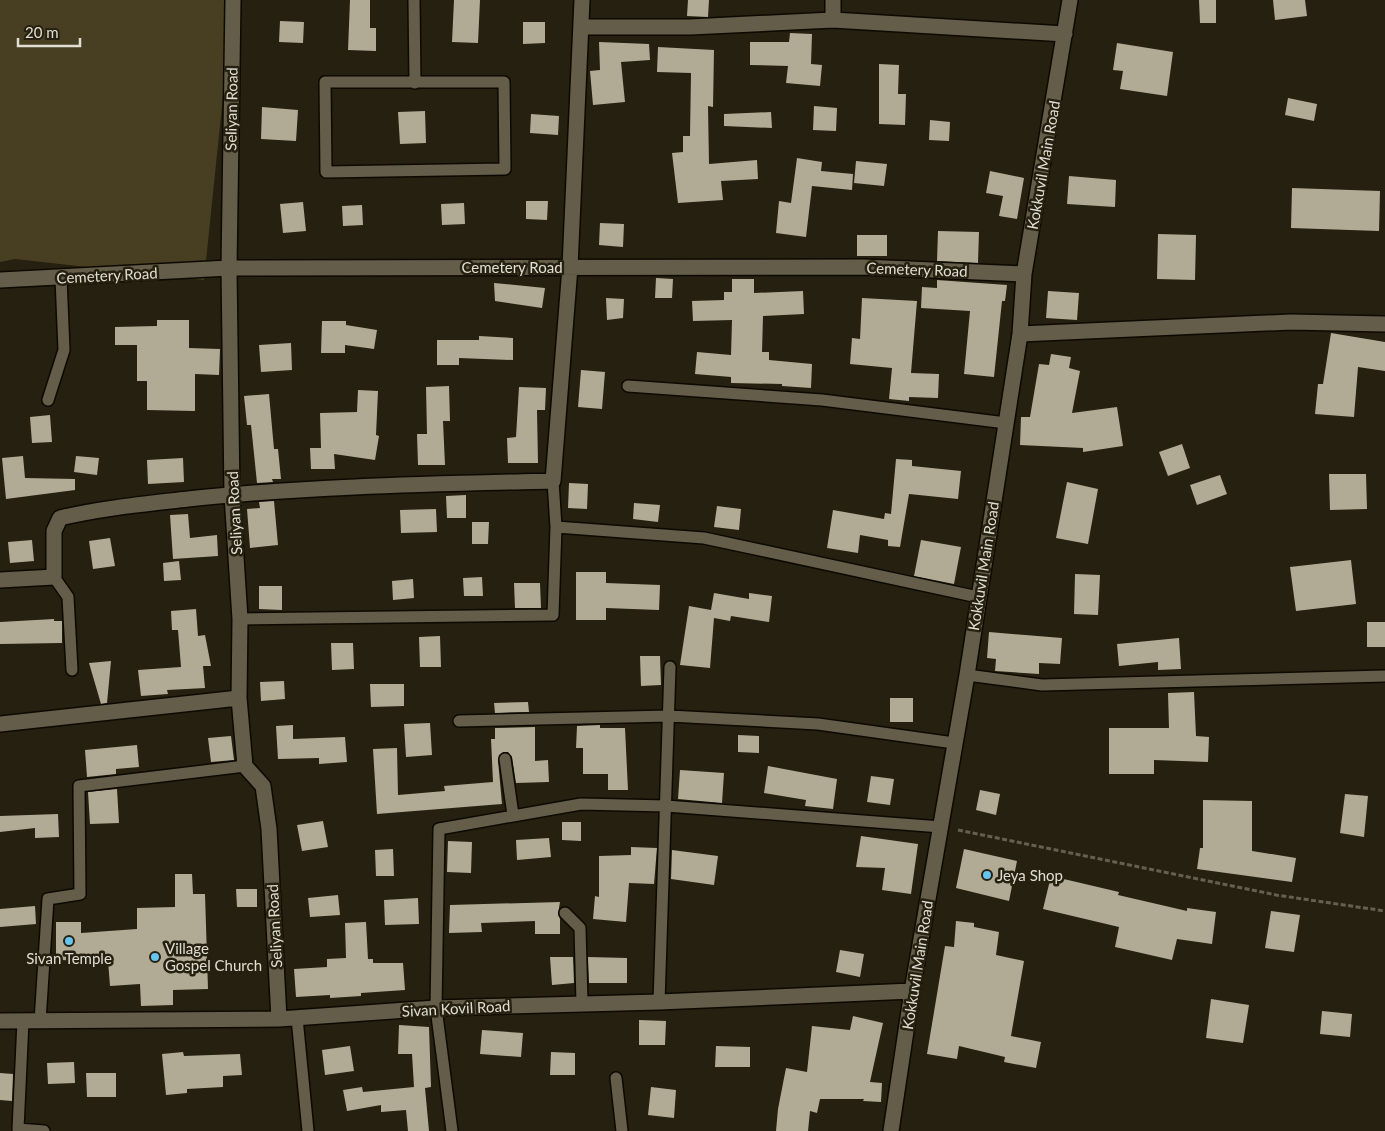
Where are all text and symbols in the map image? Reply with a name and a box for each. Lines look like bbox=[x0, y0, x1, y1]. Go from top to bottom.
scale bar bbox=[18, 15, 80, 47]
text: 20 m bbox=[25, 23, 59, 41]
street label: Seliyan Road bbox=[221, 67, 241, 151]
street label: Kokkuvil Main Road bbox=[1023, 99, 1063, 231]
street label: Cemetery Road bbox=[461, 258, 563, 276]
street label: Cemetery Road bbox=[866, 258, 968, 280]
street label: Cemetery Road bbox=[56, 263, 158, 287]
street label: Seliyan Road bbox=[223, 471, 245, 555]
street label: Kokkuvil Main Road bbox=[964, 500, 1002, 632]
place label: Jeya Shop bbox=[997, 866, 1063, 884]
marker: Jeya Shop bbox=[981, 869, 993, 881]
street label: Seliyan Road bbox=[263, 884, 285, 968]
street label: Kokkuvil Main Road bbox=[898, 899, 936, 1031]
marker: Sivan Temple bbox=[63, 935, 75, 947]
place label: Village Gospel Church bbox=[165, 939, 262, 974]
place label: Sivan Temple bbox=[26, 949, 112, 967]
marker: Village Gospel Church bbox=[149, 951, 161, 963]
street label: Sivan Kovil Road bbox=[401, 996, 511, 1020]

